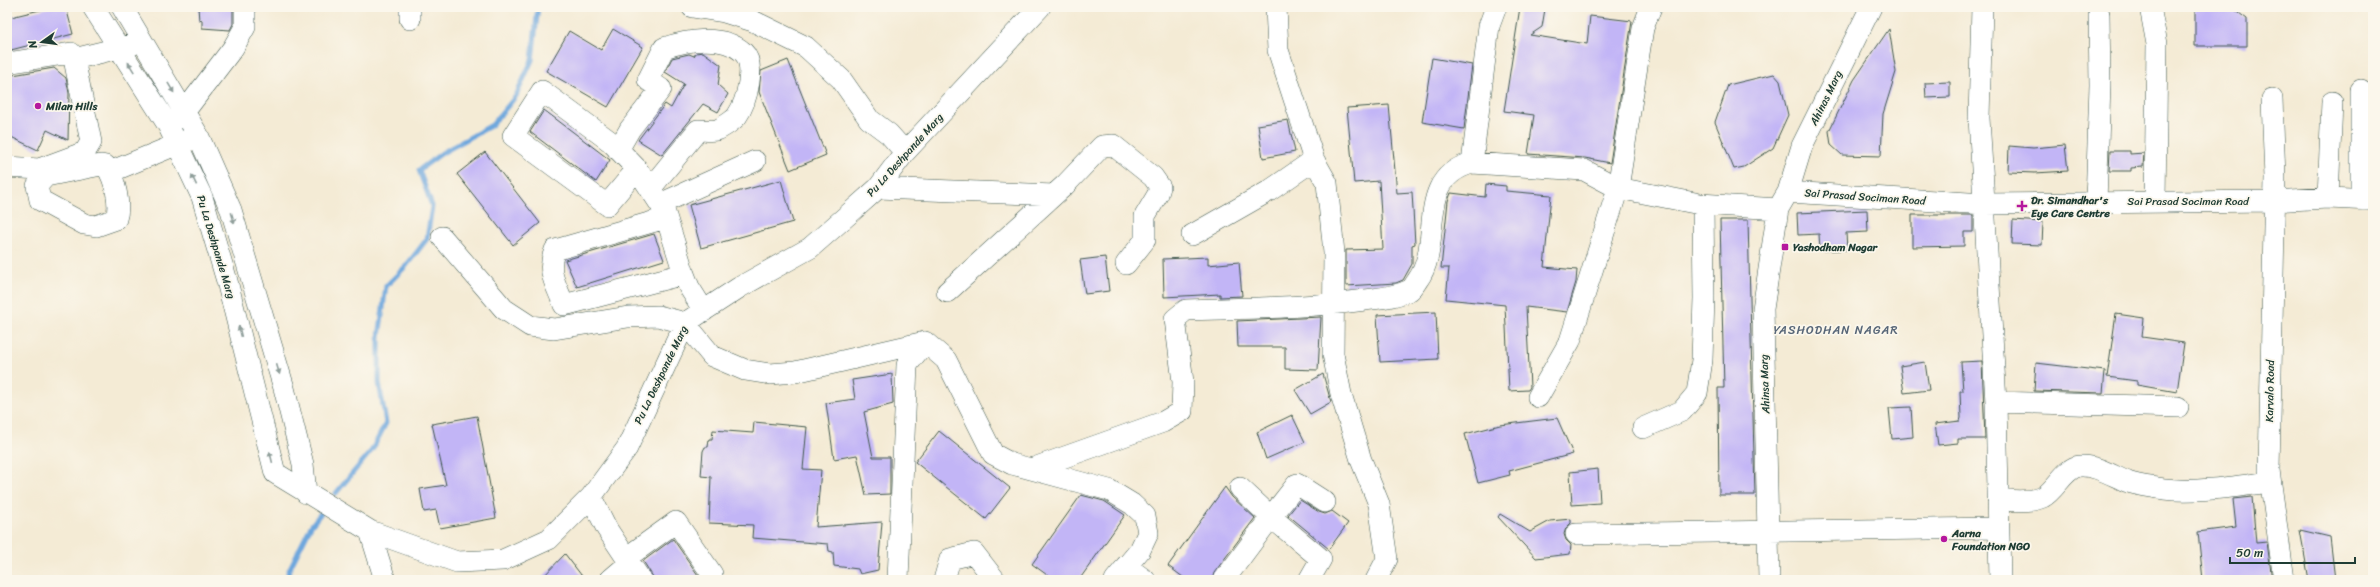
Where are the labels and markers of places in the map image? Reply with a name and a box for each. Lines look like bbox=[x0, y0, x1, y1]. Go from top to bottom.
place label: Milan Hills bbox=[45, 97, 99, 116]
marker: Milan Hills bbox=[33, 101, 43, 111]
place label: Dr. Simandhar's Eye Care Centre bbox=[2031, 191, 2110, 223]
marker: Dr. Simandhar's Eye Care Centre bbox=[2016, 200, 2028, 212]
place label: Yashodham Nagar bbox=[1793, 238, 1878, 257]
marker: Yashodham Nagar bbox=[1780, 242, 1790, 252]
place label: Aarna Foundation NGO bbox=[1951, 524, 2030, 556]
marker: Aarna Foundation NGO bbox=[1939, 534, 1949, 544]

